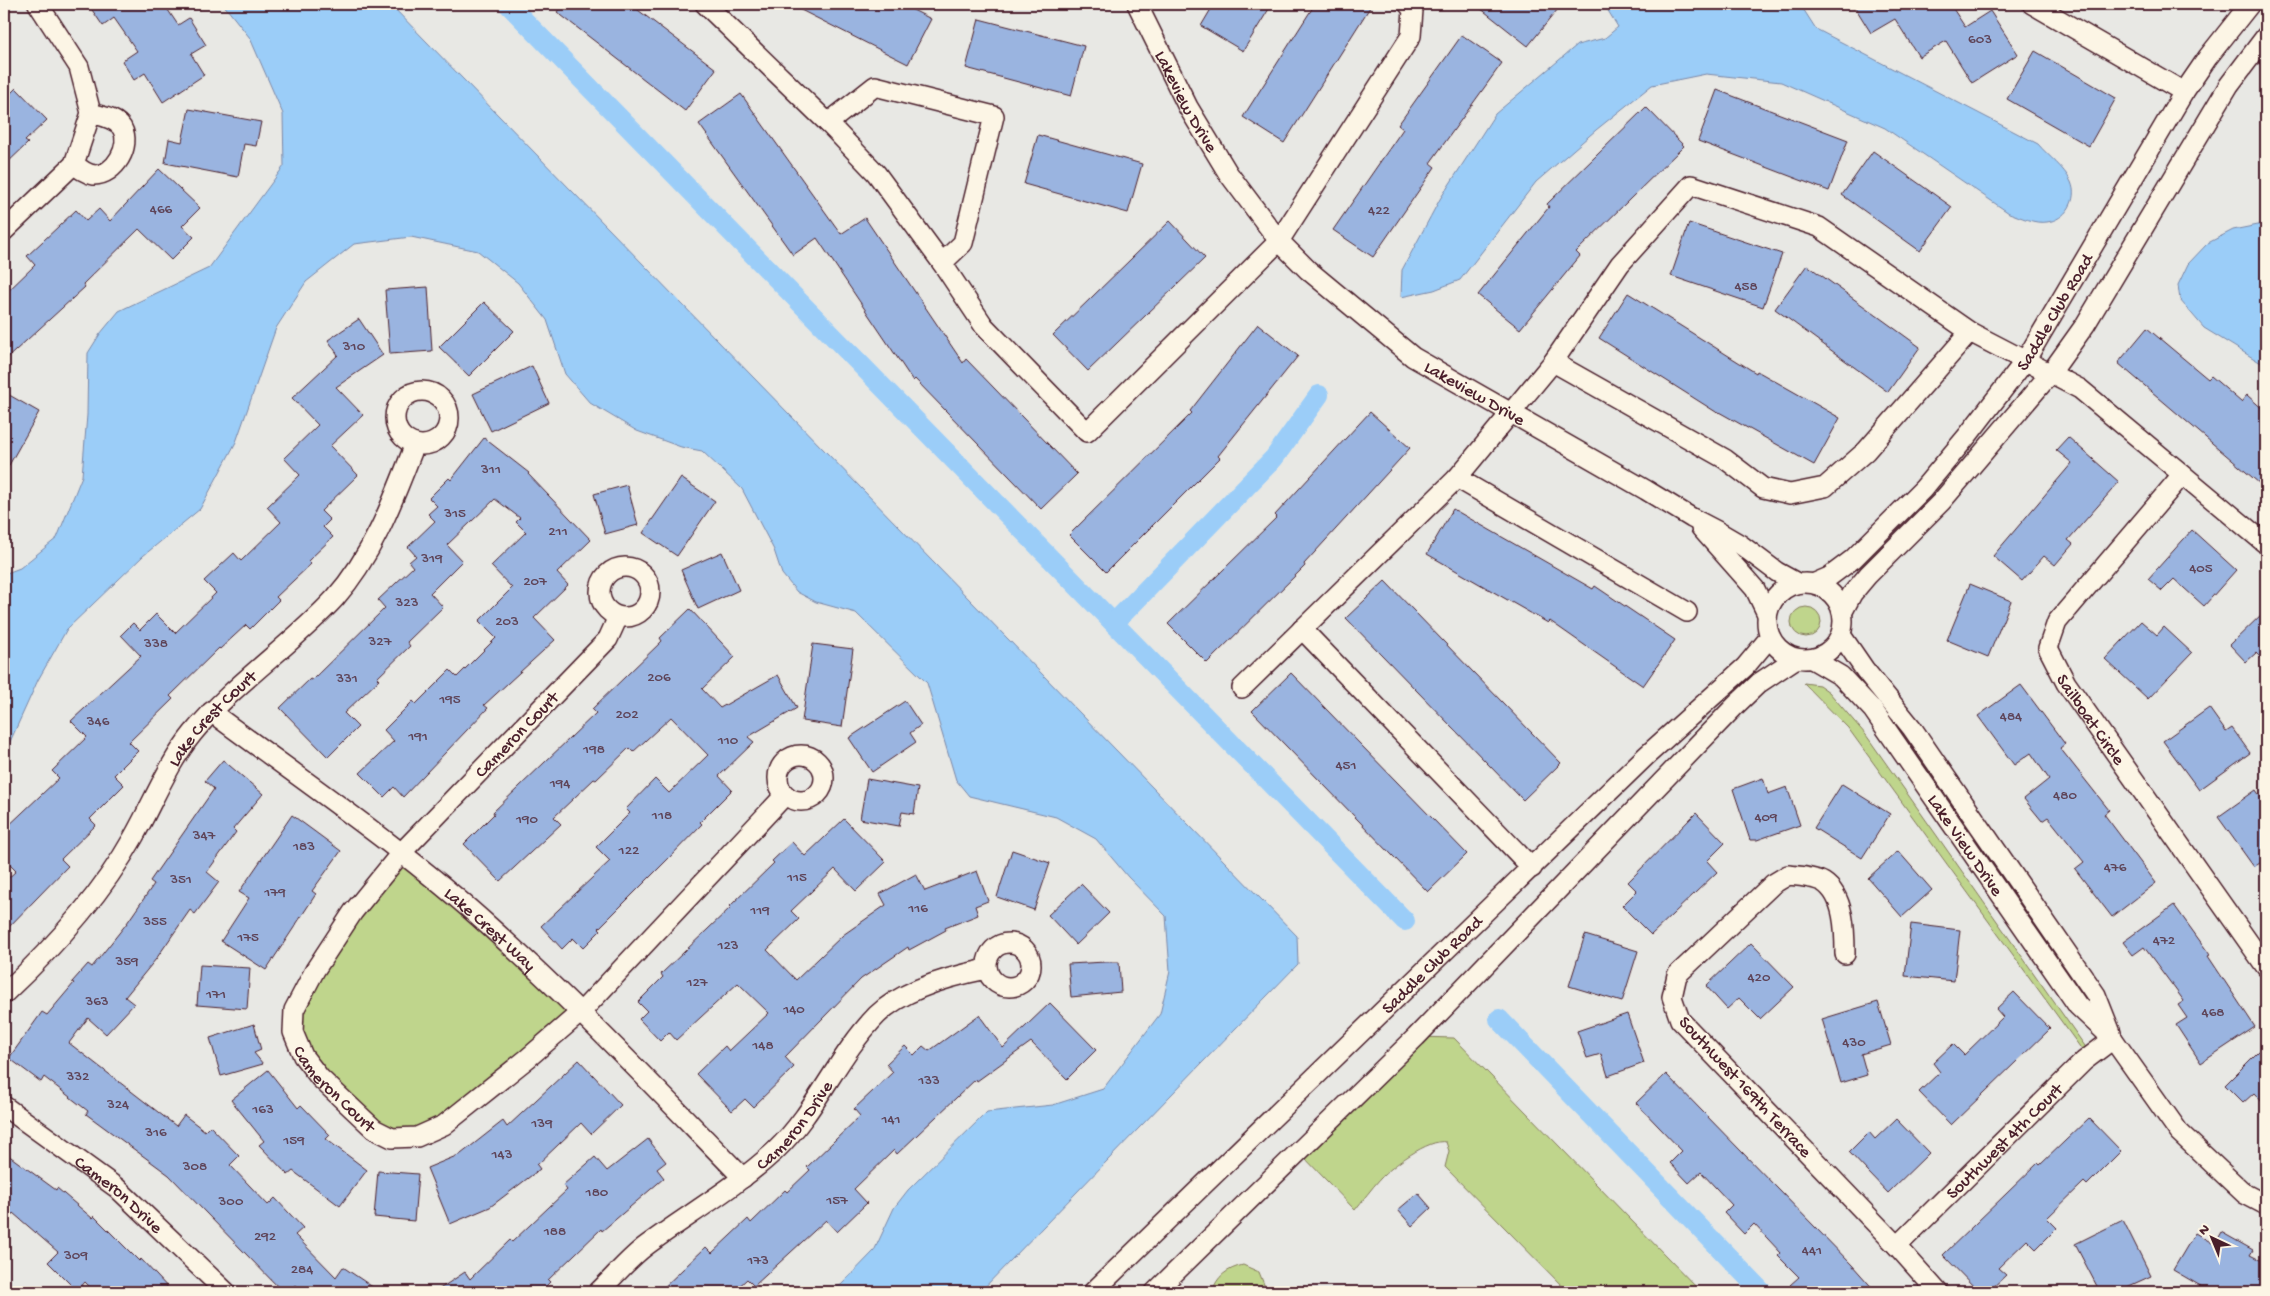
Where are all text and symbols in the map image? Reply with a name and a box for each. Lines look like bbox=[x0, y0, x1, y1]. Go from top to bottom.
house number: 603 bbox=[1968, 31, 1992, 49]
street label: Lakeview Drive bbox=[1149, 48, 1221, 157]
house number: 466 bbox=[150, 201, 173, 219]
house number: 422 bbox=[1368, 202, 1390, 220]
street label: Saddle Club Road bbox=[2013, 250, 2100, 376]
house number: 458 bbox=[1734, 278, 1758, 296]
house number: 310 bbox=[342, 338, 366, 356]
street label: Lakeview Drive bbox=[1420, 358, 1529, 432]
house number: 311 bbox=[480, 461, 501, 479]
house number: 315 bbox=[443, 505, 466, 523]
house number: 211 bbox=[548, 523, 568, 541]
house number: 319 bbox=[420, 550, 443, 568]
house number: 405 bbox=[2189, 560, 2213, 578]
house number: 207 bbox=[523, 573, 548, 591]
house number: 323 bbox=[395, 594, 419, 612]
house number: 203 bbox=[495, 613, 519, 631]
house number: 327 bbox=[368, 633, 393, 651]
house number: 338 bbox=[143, 635, 168, 653]
street label: Lake Crest Court bbox=[165, 666, 263, 771]
house number: 206 bbox=[647, 669, 671, 687]
house number: 331 bbox=[335, 670, 358, 688]
street label: Sailboat Circle bbox=[2050, 671, 2129, 771]
street label: Cameron Court bbox=[471, 687, 565, 783]
house number: 195 bbox=[438, 691, 461, 709]
house number: 202 bbox=[615, 706, 639, 724]
house number: 484 bbox=[2000, 708, 2022, 726]
house number: 346 bbox=[86, 713, 110, 731]
house number: 191 bbox=[407, 728, 428, 746]
house number: 110 bbox=[717, 732, 739, 750]
house number: 198 bbox=[582, 741, 605, 759]
house number: 451 bbox=[1335, 757, 1357, 775]
house number: 194 bbox=[549, 775, 570, 793]
house number: 480 bbox=[2053, 787, 2077, 805]
street label: Lake View Drive bbox=[1922, 791, 2007, 901]
house number: 118 bbox=[651, 807, 672, 825]
house number: 409 bbox=[1754, 809, 1778, 827]
house number: 190 bbox=[515, 811, 539, 829]
house number: 347 bbox=[192, 827, 217, 845]
house number: 183 bbox=[292, 838, 315, 856]
house number: 122 bbox=[618, 842, 639, 860]
house number: 476 bbox=[2104, 859, 2127, 877]
house number: 115 bbox=[786, 869, 807, 887]
house number: 351 bbox=[169, 871, 192, 889]
house number: 179 bbox=[263, 884, 286, 902]
street label: Lake Crest Way bbox=[439, 884, 539, 977]
house number: 116 bbox=[907, 900, 928, 918]
house number: 119 bbox=[749, 902, 770, 920]
street label: Saddle Club Road bbox=[1378, 911, 1489, 1020]
house number: 355 bbox=[142, 913, 167, 931]
house number: 175 bbox=[236, 929, 259, 947]
house number: 472 bbox=[2153, 932, 2175, 950]
house number: 123 bbox=[716, 937, 739, 955]
house number: 359 bbox=[114, 953, 139, 971]
house number: 420 bbox=[1748, 969, 1771, 987]
house number: 127 bbox=[685, 974, 709, 992]
house number: 171 bbox=[205, 986, 226, 1004]
house number: 363 bbox=[84, 993, 109, 1011]
house number: 140 bbox=[782, 1001, 805, 1019]
house number: 468 bbox=[2202, 1004, 2224, 1022]
street label: Southwest 169th Terrace bbox=[1673, 1013, 1816, 1163]
house number: 430 bbox=[1842, 1034, 1866, 1052]
house number: 148 bbox=[751, 1037, 774, 1055]
street label: Cameron Court bbox=[287, 1043, 380, 1139]
house number: 332 bbox=[66, 1068, 89, 1086]
house number: 133 bbox=[917, 1072, 940, 1090]
street label: Cameron Drive bbox=[753, 1077, 839, 1176]
street label: Southwest 4th Court bbox=[1943, 1079, 2069, 1205]
house number: 324 bbox=[106, 1096, 129, 1114]
house number: 163 bbox=[251, 1101, 274, 1119]
house number: 141 bbox=[880, 1111, 901, 1129]
house number: 139 bbox=[530, 1115, 553, 1133]
house number: 316 bbox=[144, 1124, 167, 1142]
house number: 159 bbox=[282, 1132, 305, 1150]
house number: 143 bbox=[491, 1146, 513, 1164]
street label: Cameron Drive bbox=[69, 1152, 167, 1239]
house number: 308 bbox=[182, 1158, 207, 1176]
house number: 180 bbox=[585, 1184, 609, 1202]
house number: 157 bbox=[825, 1192, 849, 1210]
house number: 300 bbox=[218, 1193, 244, 1211]
north arrow bbox=[2188, 1214, 2238, 1264]
text: N bbox=[2196, 1221, 2214, 1240]
house number: 188 bbox=[543, 1223, 566, 1241]
house number: 292 bbox=[254, 1228, 276, 1246]
house number: 441 bbox=[1802, 1242, 1822, 1260]
house number: 309 bbox=[63, 1247, 88, 1265]
house number: 173 bbox=[746, 1252, 769, 1270]
house number: 284 bbox=[291, 1261, 313, 1279]

